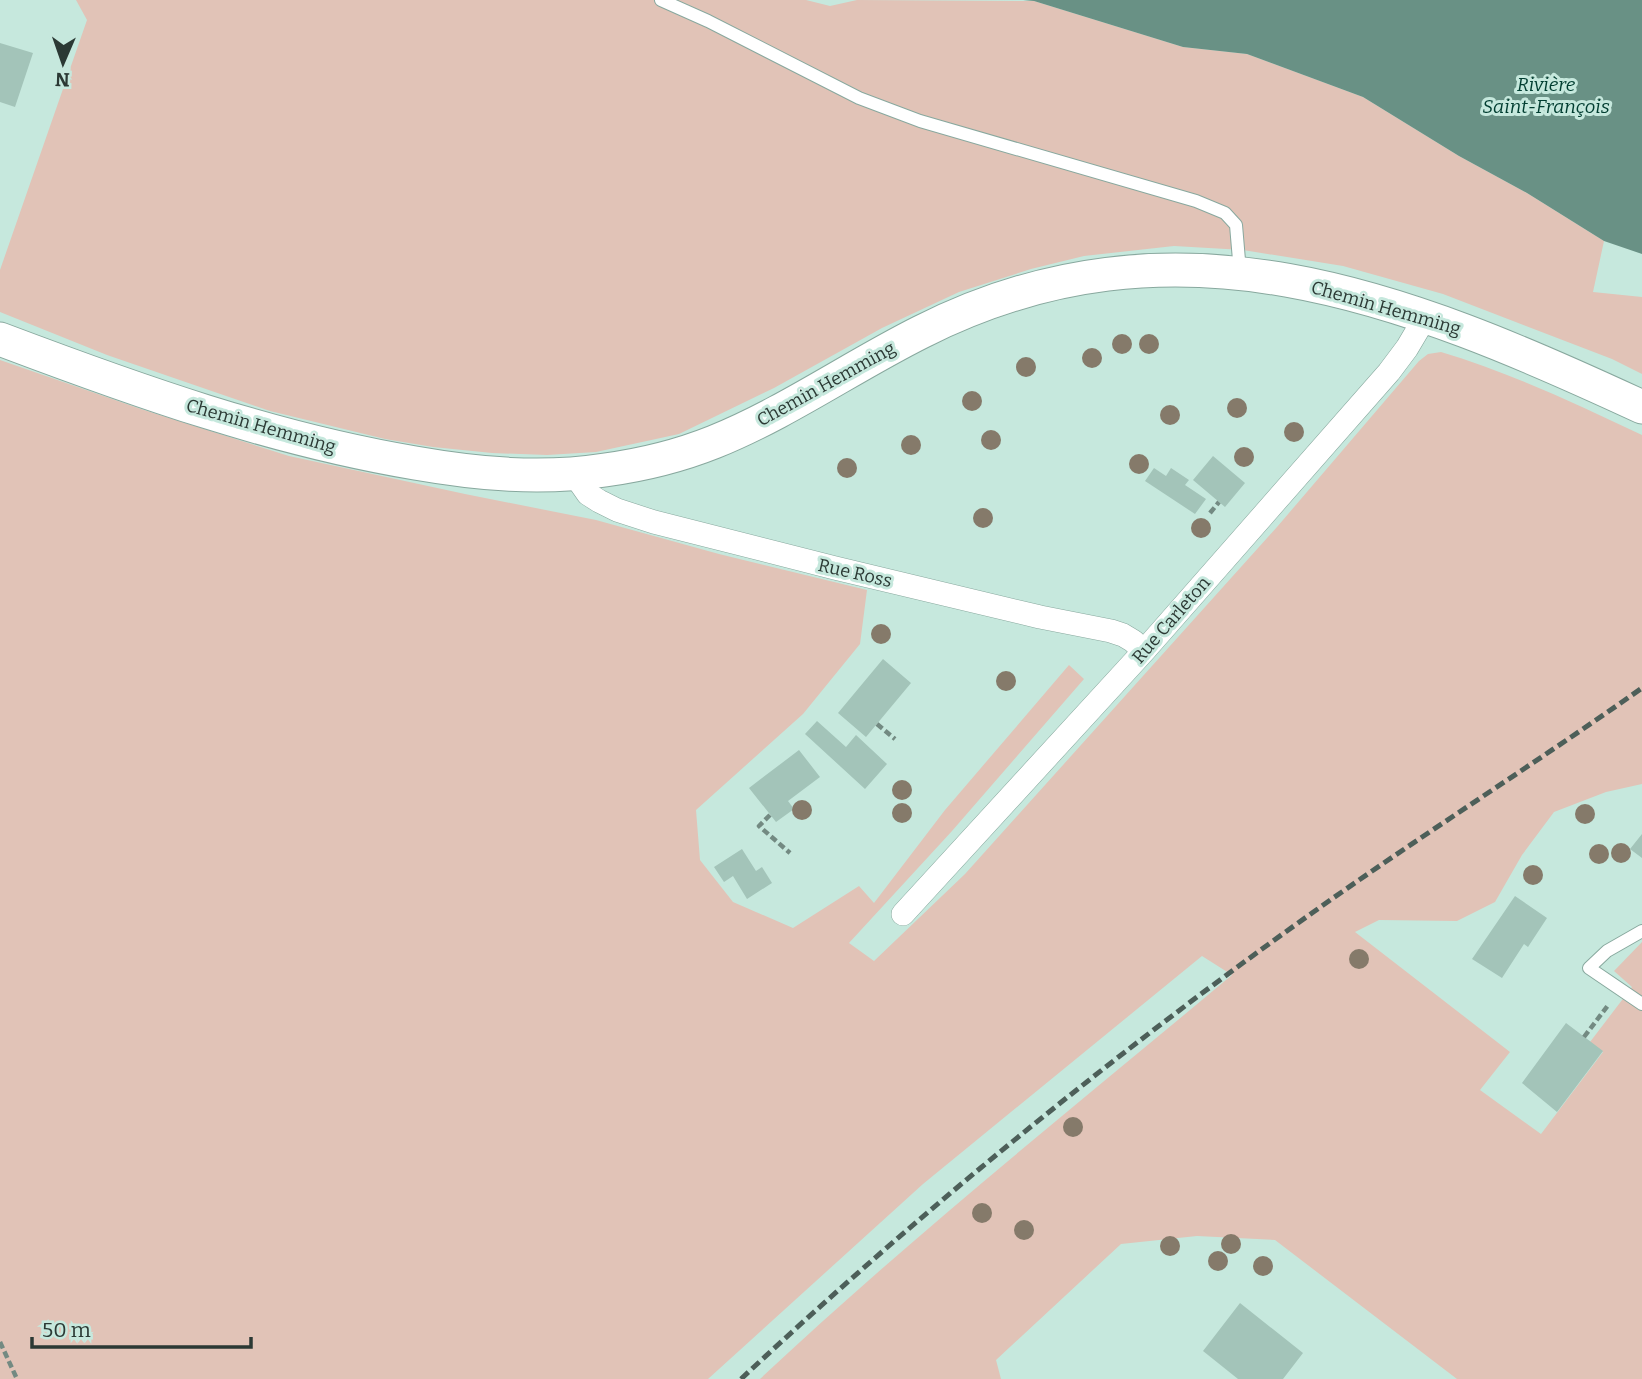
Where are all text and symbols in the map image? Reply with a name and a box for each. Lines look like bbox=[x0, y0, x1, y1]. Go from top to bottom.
north arrow bbox=[28, 28, 98, 98]
text: N bbox=[54, 68, 70, 91]
water label: Rivière Saint-François bbox=[1482, 73, 1610, 118]
street label: Chemin Hemming bbox=[1309, 276, 1463, 340]
street label: Chemin Hemming bbox=[753, 337, 899, 431]
street label: Chemin Hemming bbox=[184, 394, 338, 458]
street label: Rue Ross bbox=[816, 554, 894, 592]
street label: Rue Carleton bbox=[1127, 572, 1215, 668]
scale bar bbox=[32, 1306, 250, 1350]
text: 50 m bbox=[42, 1317, 91, 1343]

